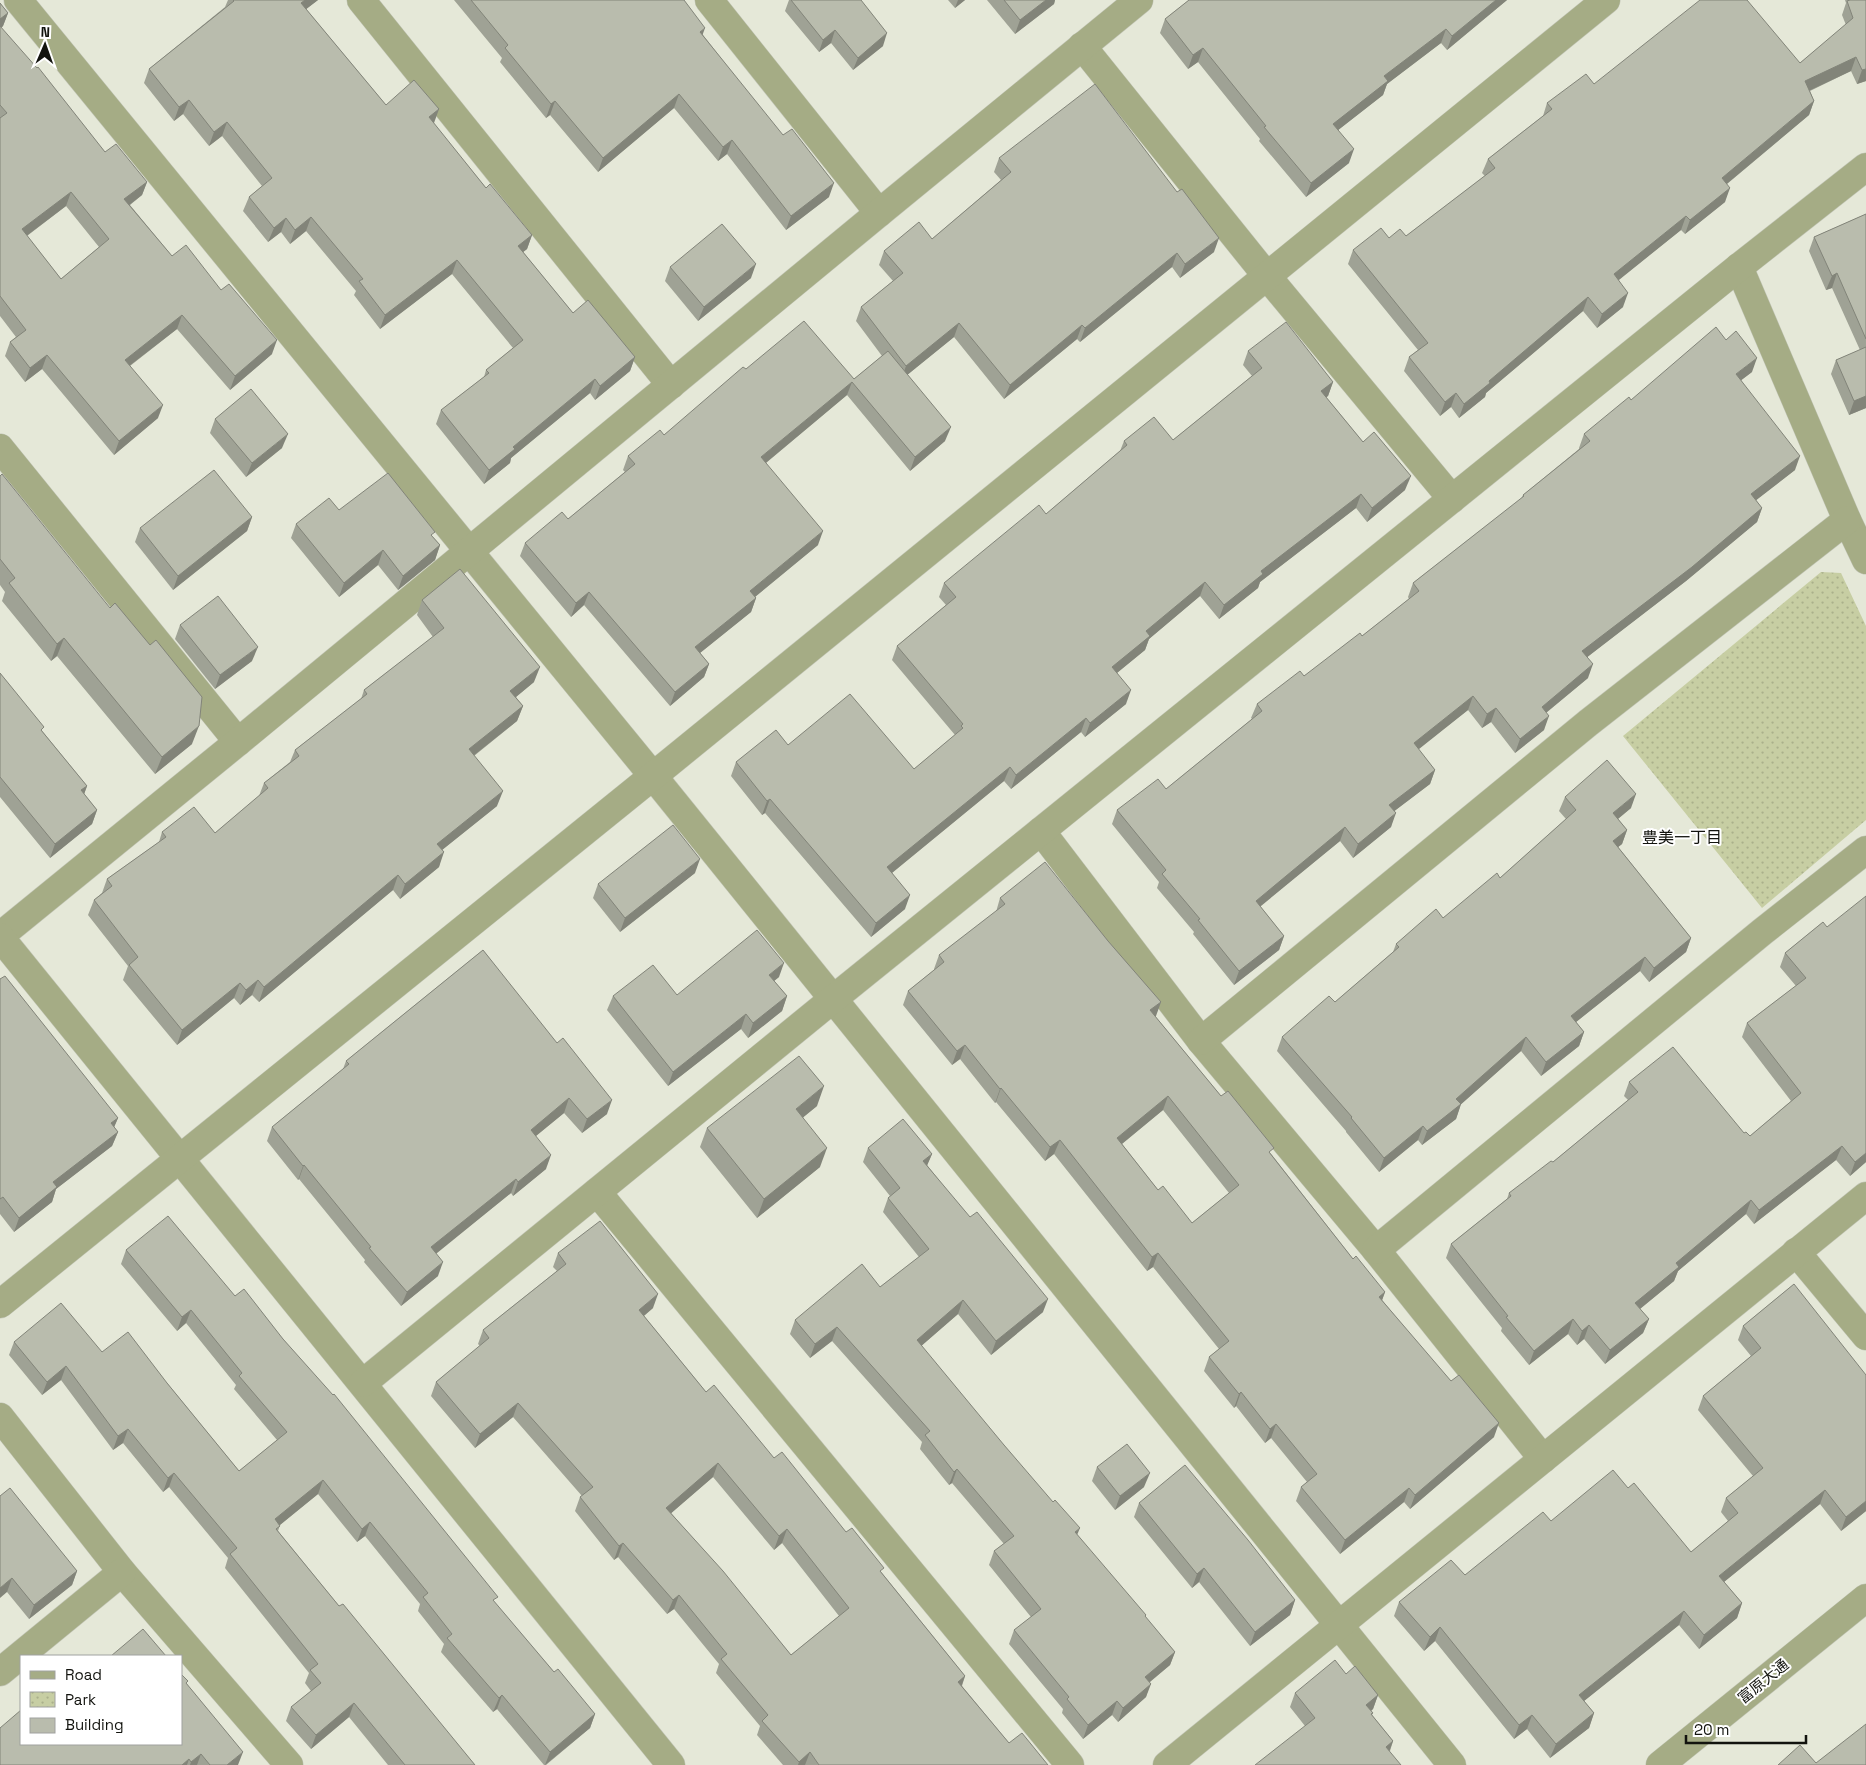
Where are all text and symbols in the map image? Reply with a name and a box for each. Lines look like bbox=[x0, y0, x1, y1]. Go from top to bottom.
north arrow bbox=[20, 20, 70, 70]
text: N bbox=[40, 23, 50, 41]
district label: 豊美一丁目 bbox=[1642, 827, 1722, 848]
legend bbox=[20, 1655, 182, 1745]
street label: 富原大通 bbox=[1734, 1655, 1792, 1707]
text: Road bbox=[65, 1665, 102, 1684]
text: Park bbox=[65, 1690, 96, 1709]
scale bar bbox=[1686, 1712, 1806, 1744]
text: Building bbox=[65, 1715, 124, 1734]
text: 20 m bbox=[1694, 1720, 1729, 1739]

